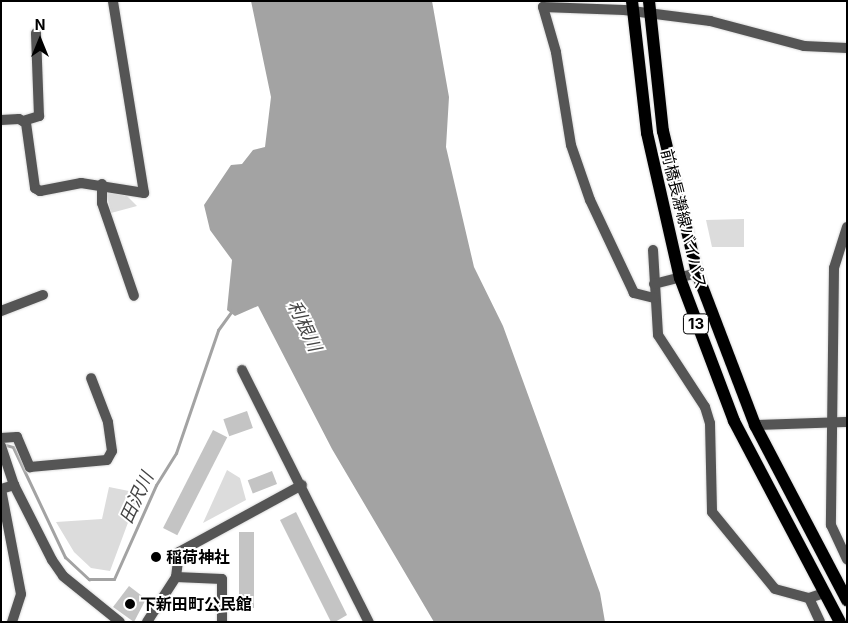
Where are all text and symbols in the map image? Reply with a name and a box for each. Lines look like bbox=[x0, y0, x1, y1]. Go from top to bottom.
north arrow bbox=[15, 15, 65, 65]
text: N bbox=[35, 16, 45, 33]
street label: 前橋長瀞線バイパス bbox=[657, 147, 711, 291]
water label: 利根川 bbox=[283, 297, 325, 355]
road number: 13 bbox=[682, 312, 710, 336]
water label: 田沢川 bbox=[116, 469, 158, 527]
place label: 稲荷神社 bbox=[166, 547, 230, 567]
marker: 稲荷神社 bbox=[150, 551, 162, 563]
place label: 下新田町公民館 bbox=[140, 594, 252, 614]
marker: 下新田町公民館 bbox=[124, 598, 136, 610]

